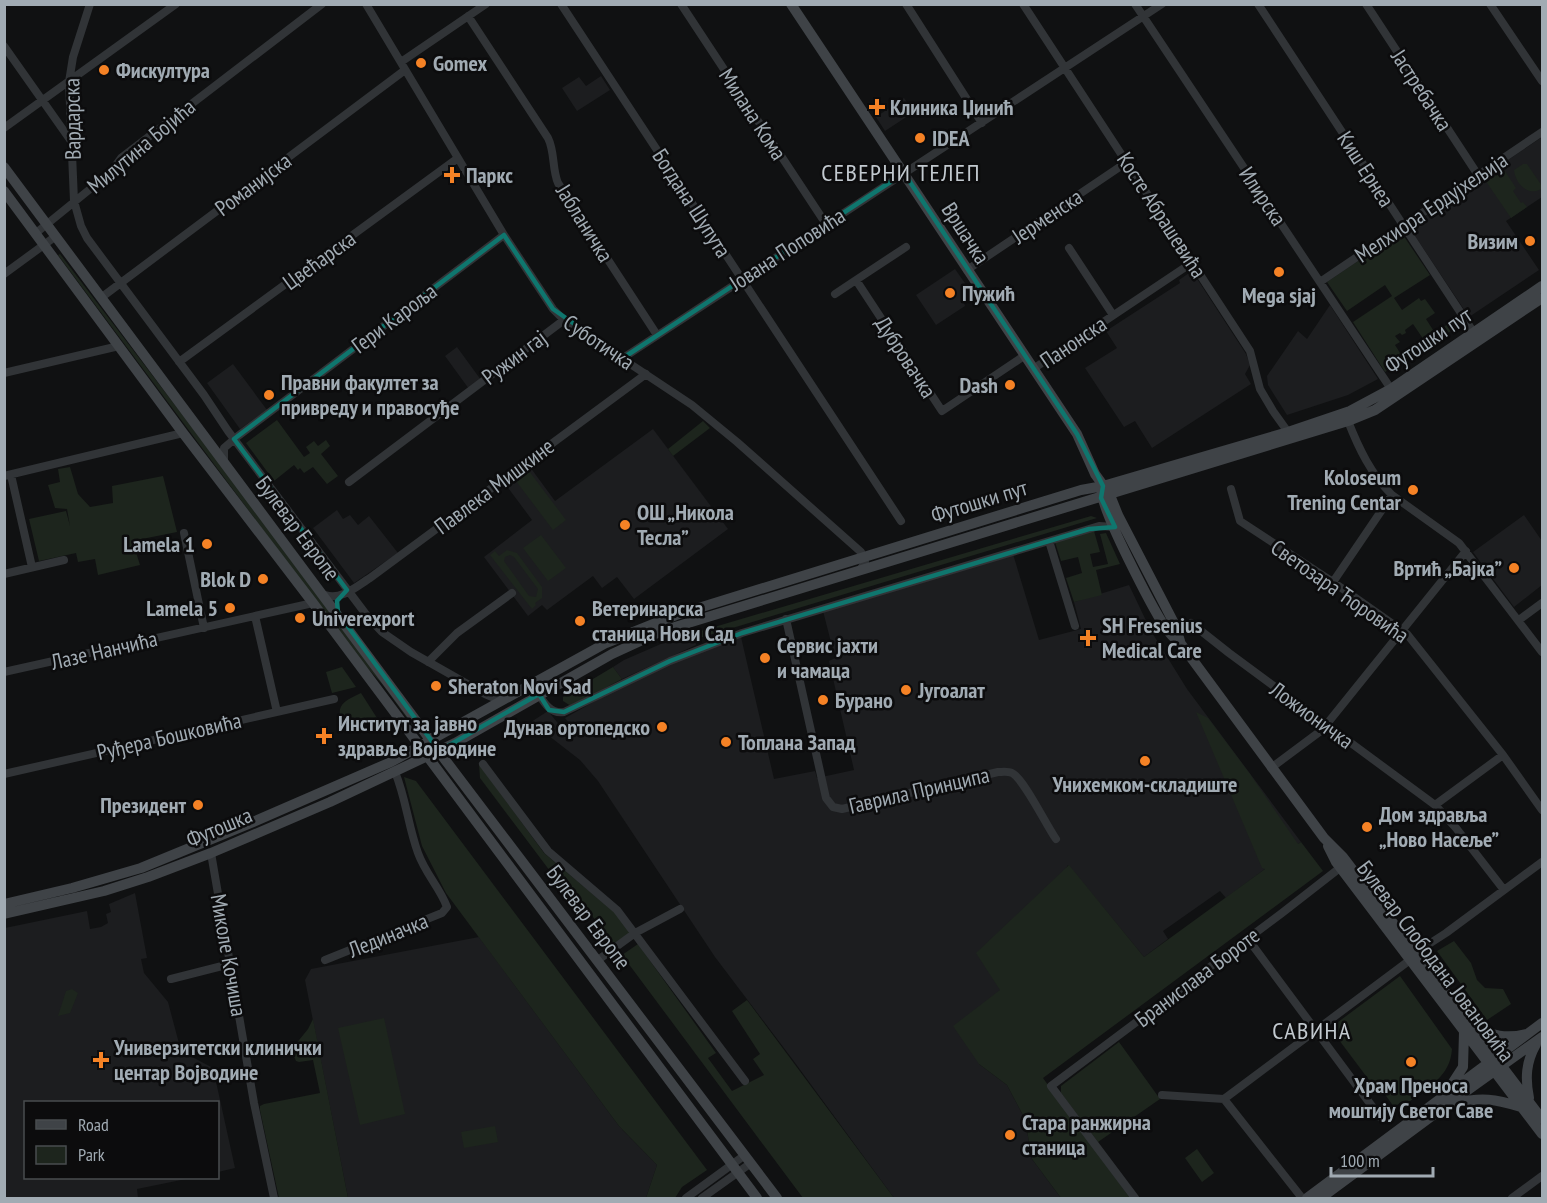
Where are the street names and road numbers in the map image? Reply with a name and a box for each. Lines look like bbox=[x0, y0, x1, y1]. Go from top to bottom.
street label: Јастребачка bbox=[1385, 43, 1459, 136]
street label: Милана Кома bbox=[713, 63, 793, 165]
street label: Вардарска bbox=[57, 78, 87, 160]
street label: Милутина Бојића bbox=[81, 93, 201, 199]
street label: Киш Ернеа bbox=[1331, 126, 1401, 212]
street label: Богдана Шупута bbox=[646, 143, 738, 263]
street label: Романијска bbox=[209, 146, 297, 222]
street label: Мелхиора Ердујхељија bbox=[1349, 146, 1513, 268]
street label: Косте Абрашевића bbox=[1111, 147, 1213, 283]
street label: Илирска bbox=[1233, 161, 1293, 231]
street label: Јабланичка bbox=[550, 178, 620, 267]
street label: Јерменска bbox=[1005, 182, 1088, 250]
street label: Вршачка bbox=[936, 197, 996, 269]
street label: Јована Поповића bbox=[723, 201, 850, 297]
street label: Цвећарска bbox=[277, 224, 361, 296]
street label: Гери Кароља bbox=[346, 277, 442, 359]
street label: Футошки пут bbox=[1379, 300, 1478, 379]
street label: Суботичка bbox=[558, 308, 640, 376]
street label: Панонска bbox=[1034, 310, 1112, 374]
street label: Дубровачка bbox=[869, 311, 943, 403]
street label: Ружин гај bbox=[476, 324, 552, 390]
street label: Павлека Мишкине bbox=[429, 432, 559, 540]
street label: Булевар Европе bbox=[250, 470, 346, 586]
street label: Футошки пут bbox=[927, 473, 1031, 529]
street label: Светозара Ћоровића bbox=[1266, 533, 1414, 649]
street label: Лазе Нанчића bbox=[47, 624, 160, 676]
street label: Ложионичка bbox=[1264, 675, 1359, 755]
street label: Руђера Бошковића bbox=[94, 706, 244, 766]
street label: Гаврила Принципа bbox=[846, 760, 992, 820]
street label: Футошка bbox=[182, 801, 256, 853]
street label: Булевар Слободана Јовановића bbox=[1351, 855, 1521, 1067]
street label: Булевар Европе bbox=[541, 859, 637, 975]
street label: Миколе Кочиша bbox=[204, 892, 254, 1018]
street label: Лединачка bbox=[343, 906, 432, 964]
street label: Бранислава Бороте bbox=[1129, 921, 1265, 1033]

